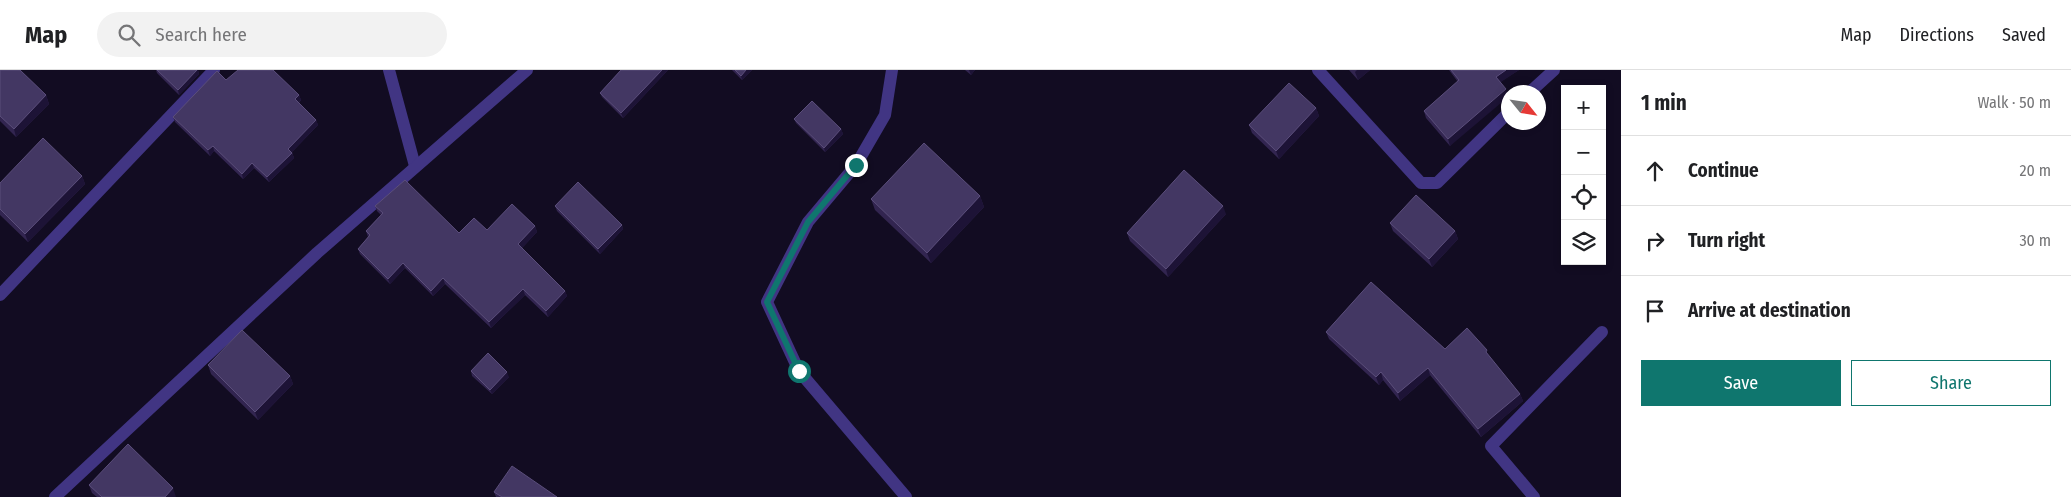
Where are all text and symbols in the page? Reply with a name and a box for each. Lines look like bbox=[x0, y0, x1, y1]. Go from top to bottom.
search box bbox=[97, 12, 447, 57]
text: Map bbox=[25, 21, 67, 49]
icon: search bbox=[115, 21, 143, 49]
text: Search here bbox=[155, 23, 247, 46]
text: Map bbox=[1840, 24, 1872, 46]
text: Directions bbox=[1900, 24, 1974, 46]
text: Saved bbox=[2002, 24, 2046, 46]
north arrow bbox=[1501, 85, 1546, 130]
map controls bbox=[1561, 85, 1606, 265]
button: + bbox=[1561, 85, 1606, 130]
text: 1 min bbox=[1641, 90, 1687, 116]
text: Walk · 50 m bbox=[1977, 93, 2051, 112]
button: − bbox=[1561, 130, 1606, 175]
route end bbox=[845, 154, 868, 177]
icon: ahead bbox=[1641, 157, 1669, 185]
text: Continue bbox=[1688, 159, 1759, 182]
text: 20 m bbox=[2020, 161, 2051, 180]
button: locate bbox=[1561, 175, 1606, 220]
button: layers bbox=[1561, 220, 1606, 265]
icon: right bbox=[1641, 227, 1669, 255]
text: Turn right bbox=[1688, 229, 1765, 252]
text: 30 m bbox=[2019, 231, 2051, 250]
icon: arrive bbox=[1641, 297, 1669, 325]
text: Arrive at destination bbox=[1688, 299, 1851, 322]
route start bbox=[788, 360, 811, 383]
button: Save bbox=[1641, 360, 1841, 406]
button: Share bbox=[1851, 360, 2051, 406]

